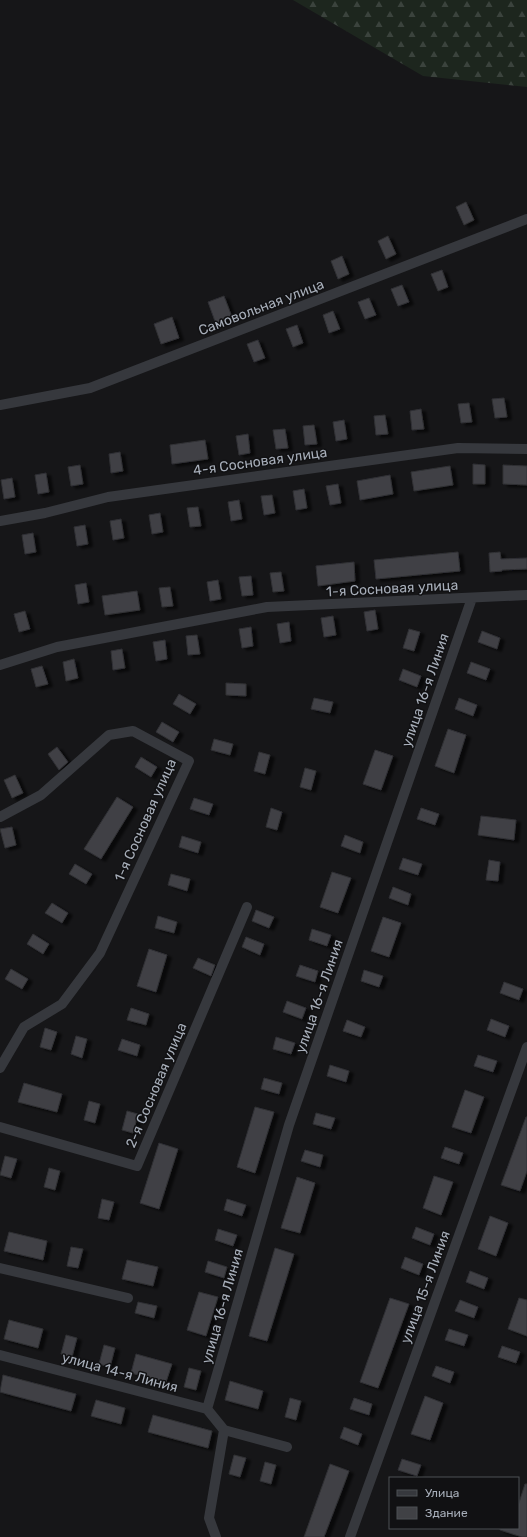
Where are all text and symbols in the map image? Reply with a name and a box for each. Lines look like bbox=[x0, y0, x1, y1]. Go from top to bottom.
street label: Самовольная улица bbox=[196, 276, 326, 339]
street label: 4-я Сосновая улица bbox=[192, 444, 328, 479]
street label: 1-я Сосновая улица bbox=[325, 577, 459, 600]
street label: улица 16-я Линия bbox=[398, 631, 453, 749]
street label: 1-я Сосновая улица bbox=[111, 756, 180, 884]
street label: улица 16-я Линия bbox=[292, 937, 347, 1055]
street label: 2-я Сосновая улица bbox=[122, 1020, 191, 1150]
street label: улица 15-я Линия bbox=[397, 1228, 454, 1346]
street label: улица 16-я Линия bbox=[198, 1247, 247, 1366]
street label: улица 14-я Линия bbox=[60, 1349, 180, 1396]
legend bbox=[389, 1477, 519, 1529]
text: Улица bbox=[425, 1486, 459, 1500]
text: Здание bbox=[425, 1506, 468, 1520]

